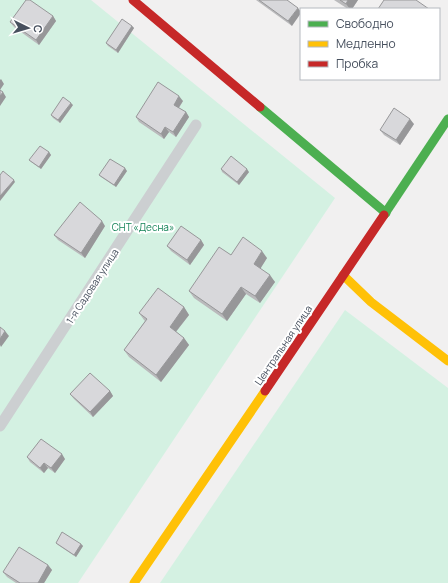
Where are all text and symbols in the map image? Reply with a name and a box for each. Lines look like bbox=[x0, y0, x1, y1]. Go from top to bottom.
north arrow bbox=[8, 8, 48, 48]
legend bbox=[300, 8, 440, 80]
text: Свободно bbox=[336, 15, 394, 32]
text: С bbox=[31, 24, 46, 34]
text: Медленно bbox=[336, 35, 396, 52]
text: Пробка bbox=[336, 55, 378, 72]
park label: СНТ «Десна» bbox=[112, 220, 174, 234]
street label: 1-я Садовая улица bbox=[62, 246, 122, 326]
street label: Центральная улица bbox=[251, 302, 315, 388]

